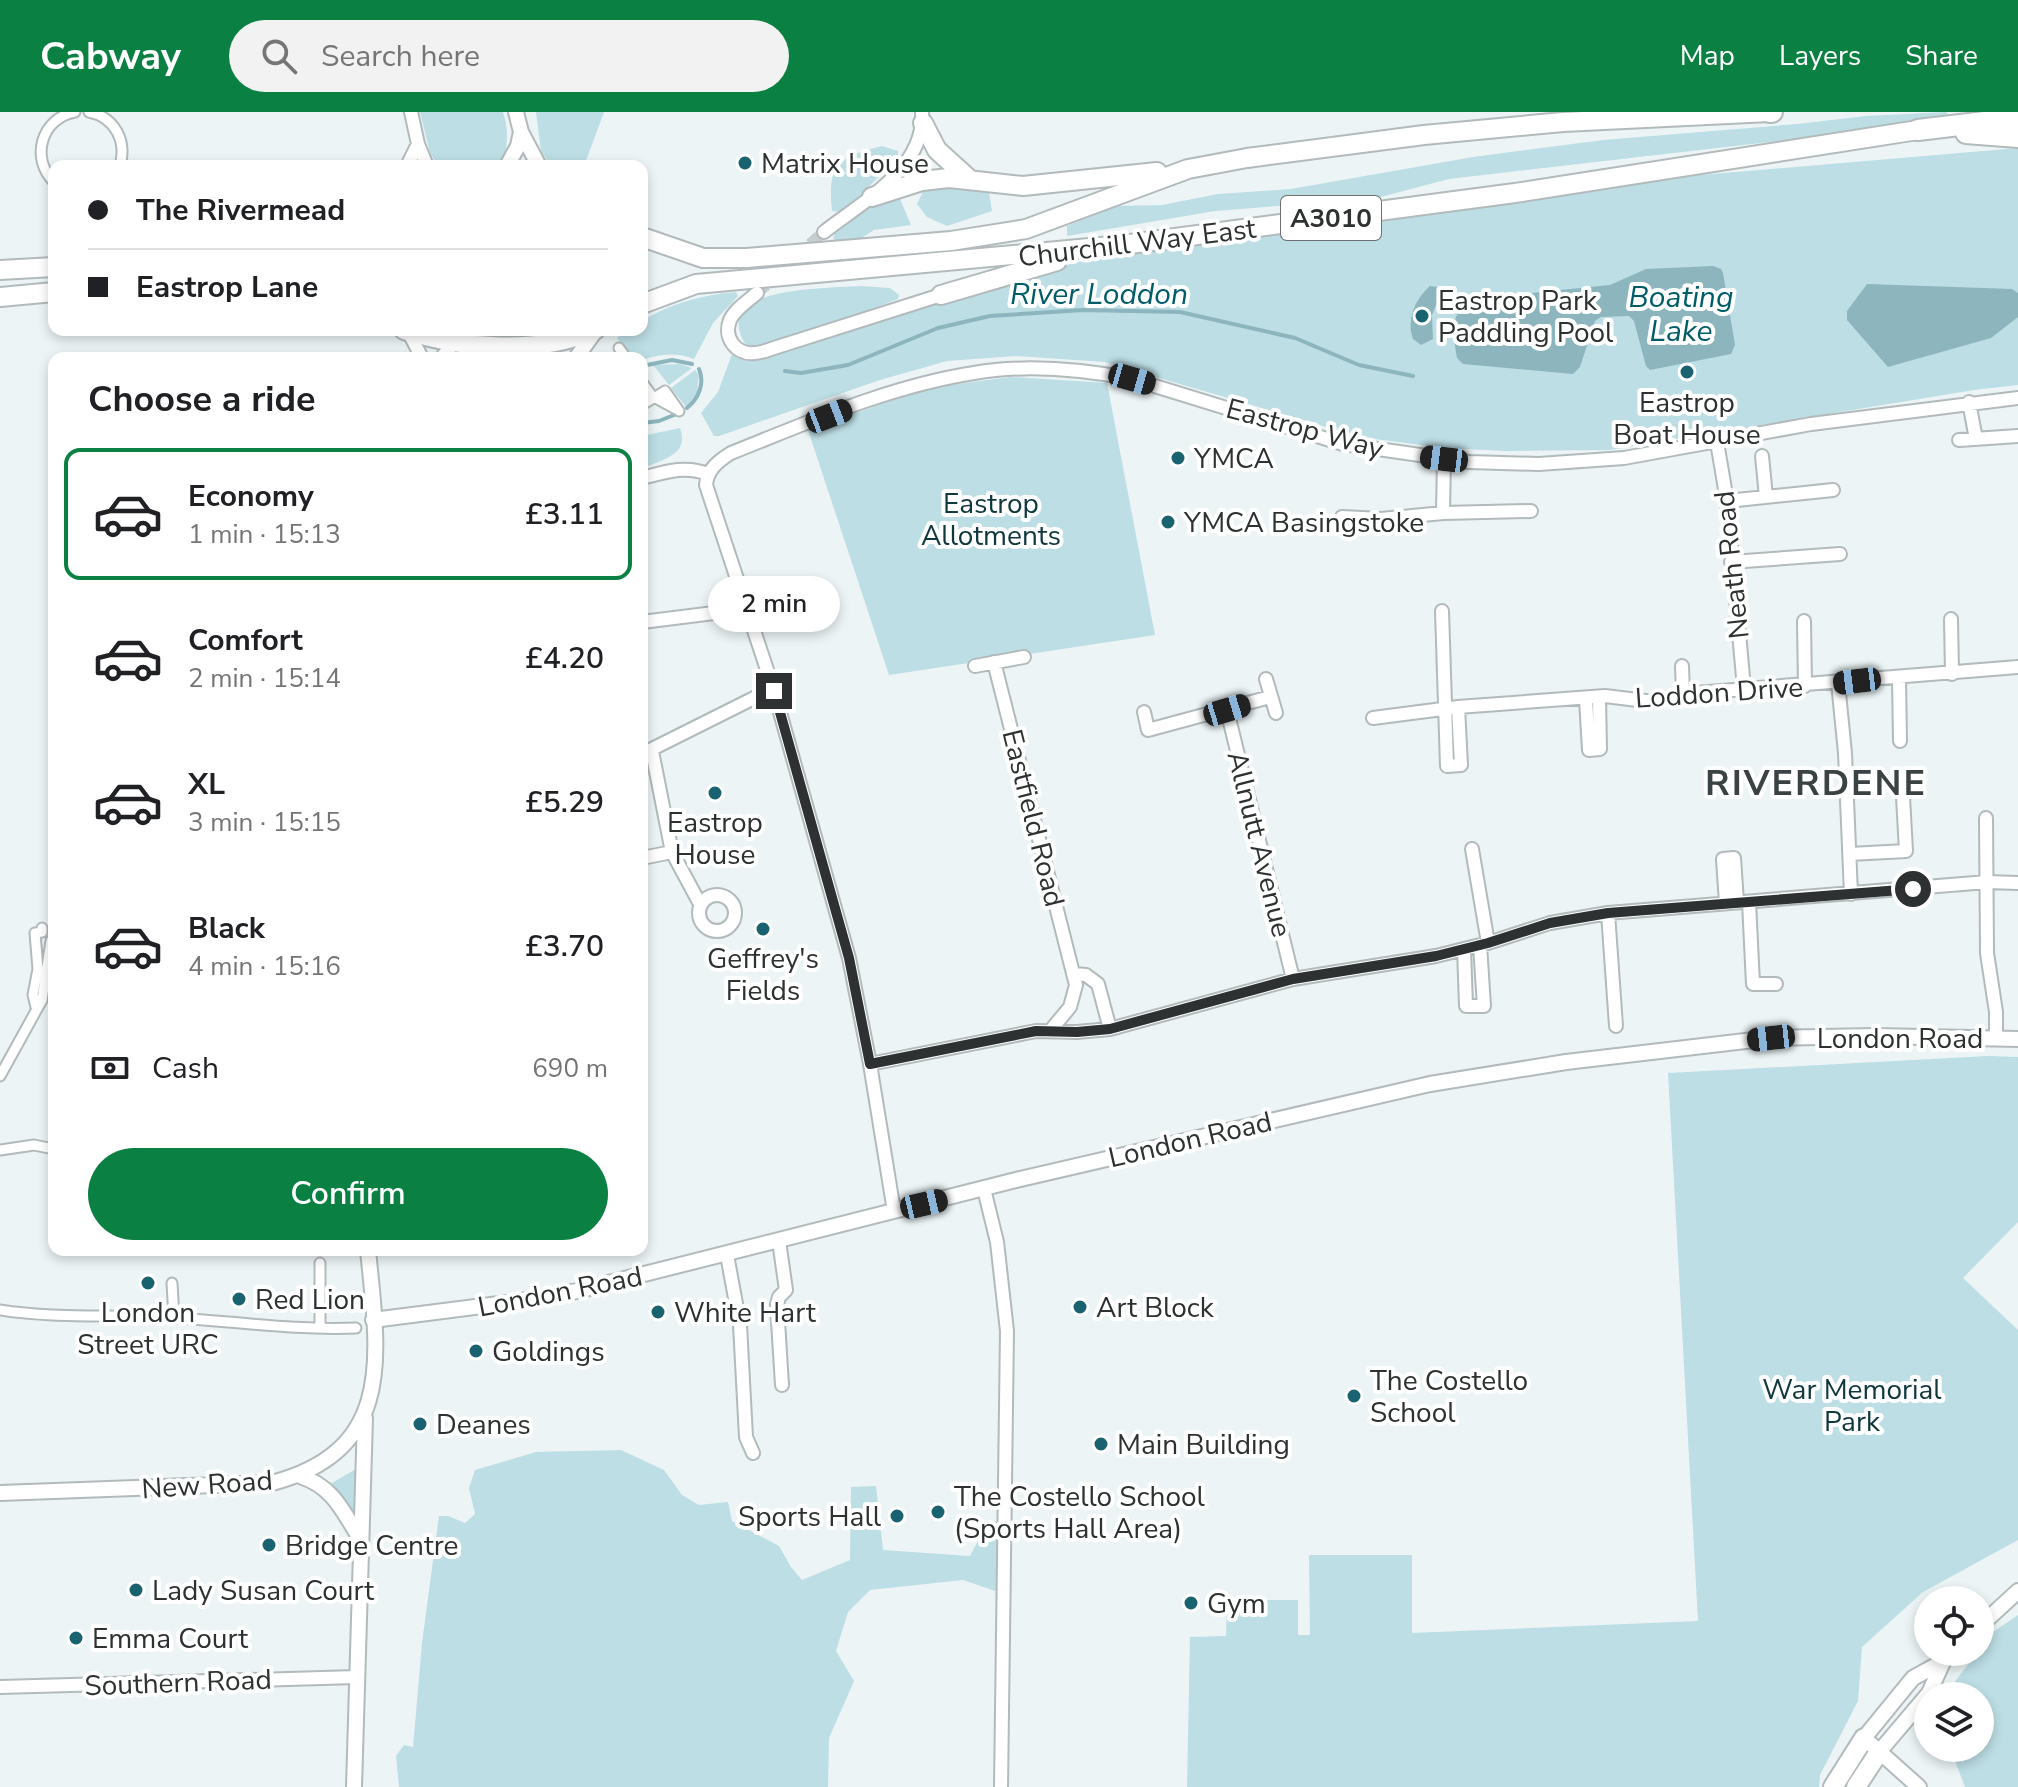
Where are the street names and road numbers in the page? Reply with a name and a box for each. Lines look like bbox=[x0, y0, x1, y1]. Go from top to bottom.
road number: A3010 bbox=[1281, 196, 1381, 240]
street label: Churchill Way East bbox=[1016, 210, 1258, 276]
street label: Eastrop Way bbox=[1222, 390, 1388, 468]
street label: Neath Road bbox=[1705, 489, 1759, 641]
street label: Loddon Drive bbox=[1634, 668, 1804, 718]
street label: Eastfield Road bbox=[993, 726, 1073, 911]
street label: Allnutt Avenue bbox=[1218, 747, 1300, 941]
street label: London Road bbox=[1817, 1020, 1983, 1058]
street label: London Road bbox=[1105, 1103, 1276, 1177]
street label: London Road bbox=[475, 1257, 646, 1327]
street label: New Road bbox=[140, 1461, 274, 1509]
street label: Southern Road bbox=[84, 1661, 272, 1705]

